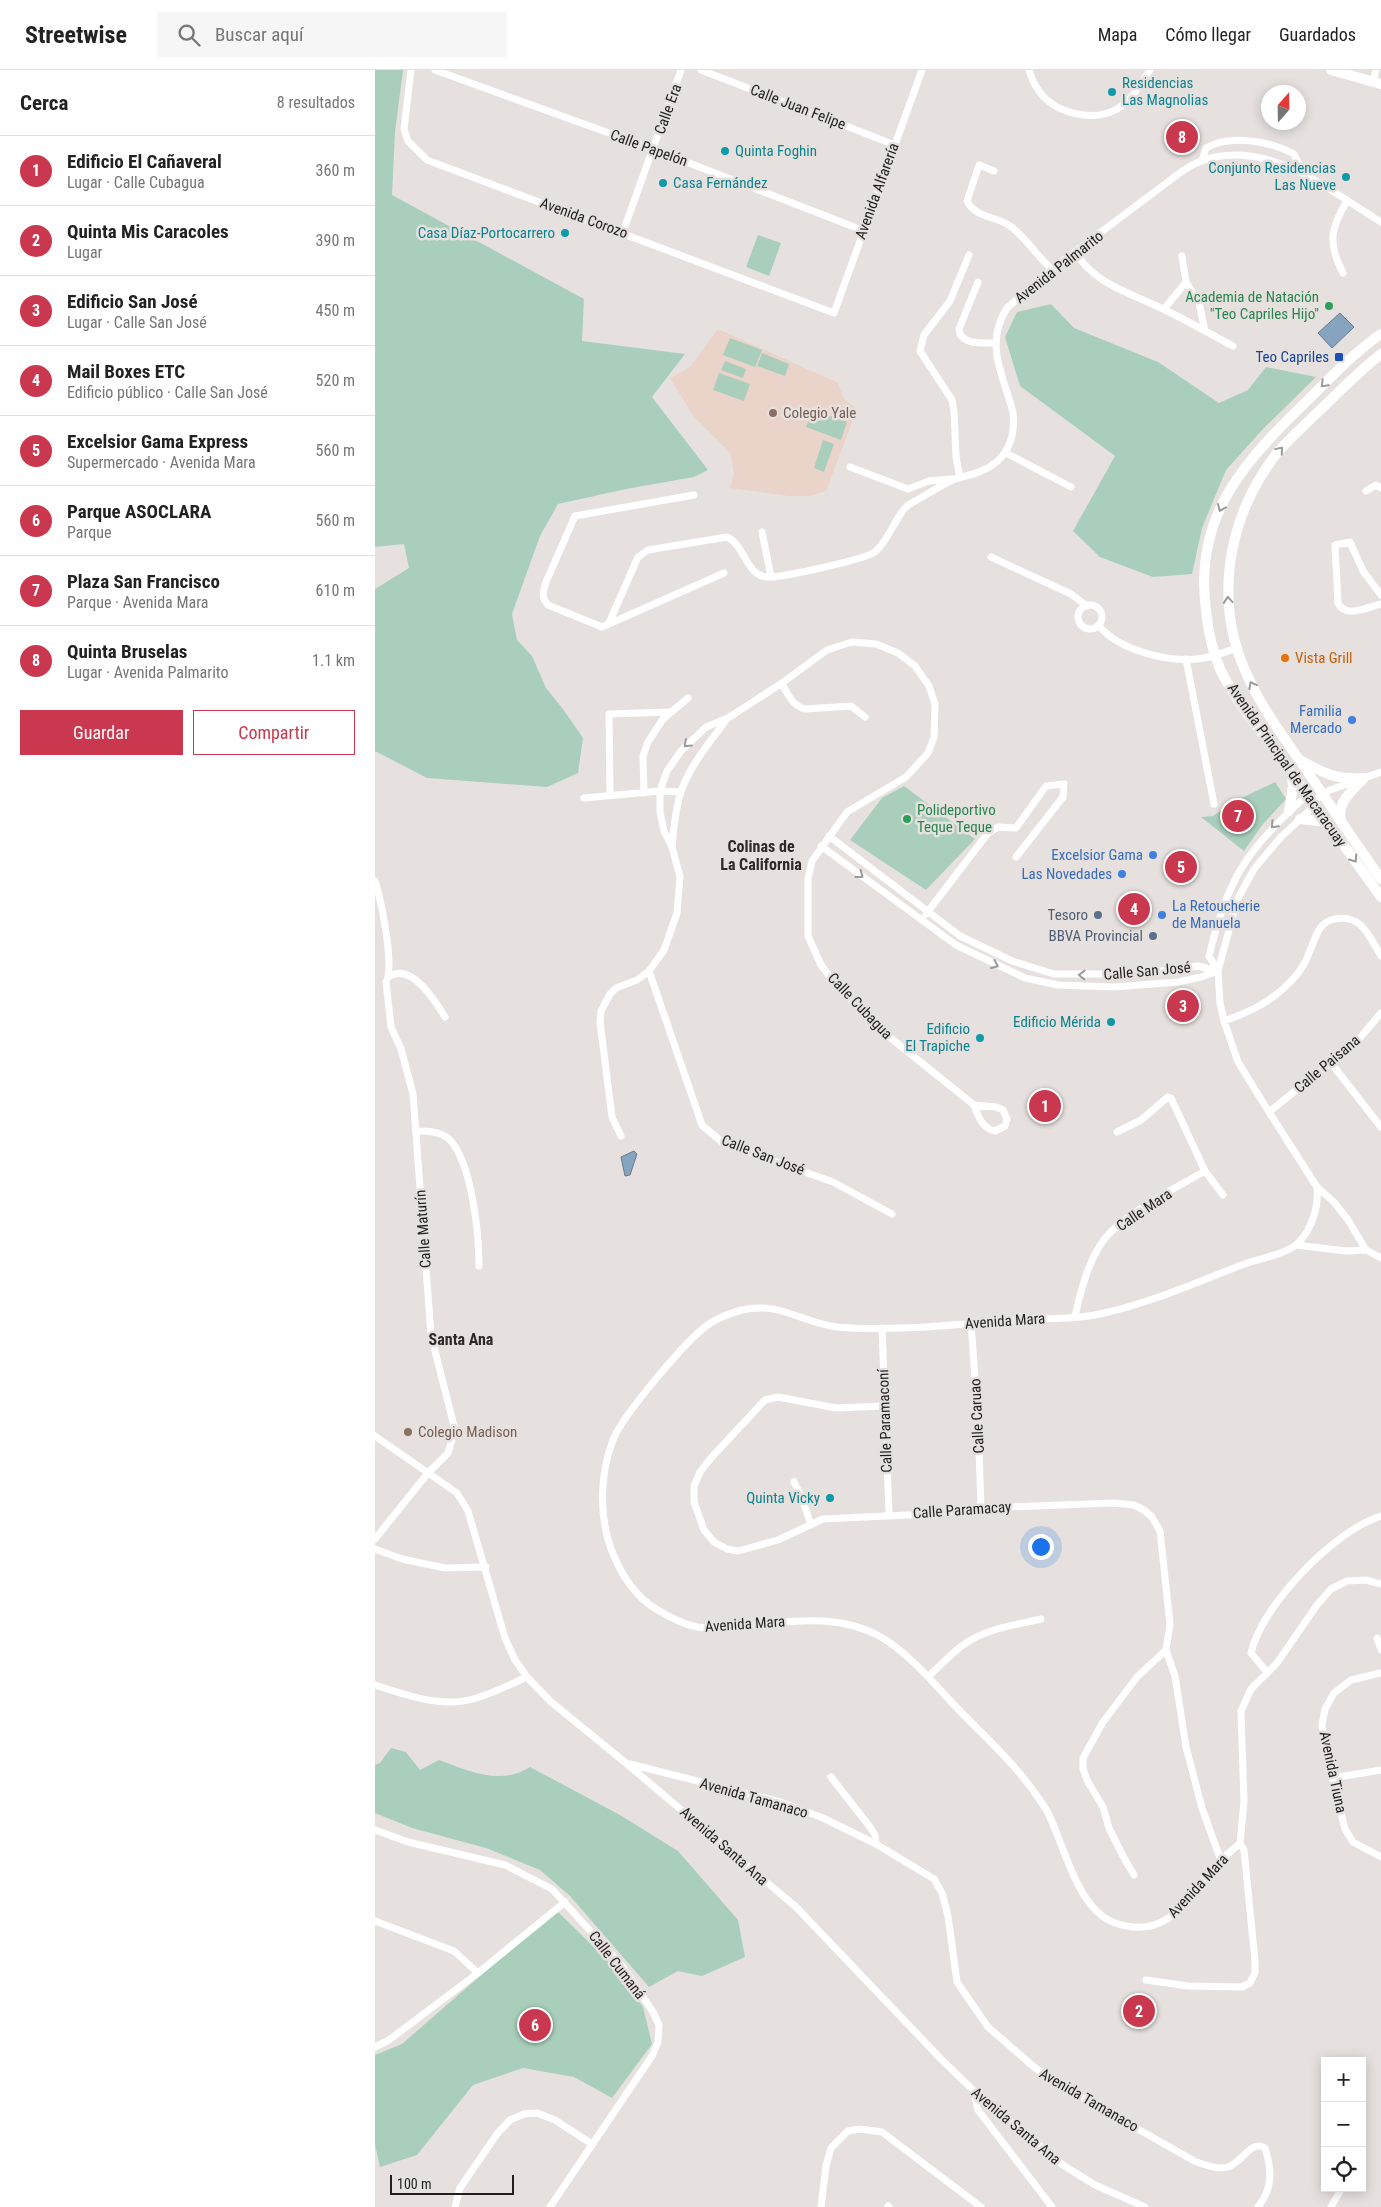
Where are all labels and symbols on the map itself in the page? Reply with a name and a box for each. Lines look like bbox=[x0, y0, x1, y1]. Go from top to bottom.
place label: Residencias Las Magnolias bbox=[1122, 74, 1208, 109]
street label: Calle Juan Felipe bbox=[748, 81, 848, 133]
street label: Calle Era bbox=[651, 82, 685, 136]
north arrow bbox=[1261, 85, 1306, 130]
marker: Residencias Las Magnolias bbox=[1106, 86, 1118, 98]
pin: 8 bbox=[1166, 118, 1198, 156]
street label: Calle Papelón bbox=[608, 126, 690, 170]
street label: Avenida Alfarería bbox=[851, 140, 903, 242]
place label: Quinta Foghin bbox=[735, 142, 817, 160]
marker: Quinta Foghin bbox=[719, 145, 731, 157]
place label: Conjunto Residencias Las Nueve bbox=[1208, 159, 1336, 194]
marker: Conjunto Residencias Las Nueve bbox=[1340, 171, 1352, 183]
place label: Casa Fernández bbox=[673, 174, 768, 192]
marker: Casa Fernández bbox=[657, 177, 669, 189]
street label: Avenida Corozo bbox=[538, 194, 630, 242]
place label: Casa Díaz-Portocarrero bbox=[418, 224, 555, 242]
marker: Casa Díaz-Portocarrero bbox=[559, 227, 571, 239]
street label: Avenida Palmarito bbox=[1011, 227, 1107, 307]
place label: Academia de Natación "Teo Capriles Hijo" bbox=[1185, 288, 1319, 323]
marker: Academia de Natación "Teo Capriles Hijo" bbox=[1323, 300, 1335, 312]
place label: Teo Capriles bbox=[1256, 348, 1329, 366]
marker: Teo Capriles bbox=[1333, 351, 1345, 363]
one-way arrow bbox=[1320, 378, 1329, 387]
place label: Colegio Yale bbox=[783, 404, 856, 422]
marker: Colegio Yale bbox=[767, 407, 779, 419]
one-way arrow bbox=[1275, 447, 1284, 456]
one-way arrow bbox=[1216, 503, 1227, 512]
one-way arrow bbox=[1223, 596, 1234, 604]
place label: Vista Grill bbox=[1295, 649, 1353, 667]
marker: Vista Grill bbox=[1279, 652, 1291, 664]
street label: Avenida Principal de Macaracuay bbox=[1224, 680, 1350, 850]
one-way arrow bbox=[1248, 681, 1258, 690]
place label: Familia Mercado bbox=[1290, 702, 1342, 737]
marker: Familia Mercado bbox=[1346, 714, 1358, 726]
one-way arrow bbox=[684, 738, 693, 747]
pin: 7 bbox=[1222, 797, 1254, 835]
place label: Polideportivo Teque Teque bbox=[917, 801, 996, 836]
marker: Polideportivo Teque Teque bbox=[901, 813, 913, 825]
one-way arrow bbox=[1271, 820, 1280, 829]
district label: Colinas de La California bbox=[720, 837, 802, 874]
place label: Excelsior Gama bbox=[1051, 846, 1143, 864]
pin: 5 bbox=[1165, 848, 1197, 886]
marker: Excelsior Gama bbox=[1147, 849, 1159, 861]
one-way arrow bbox=[1348, 853, 1357, 863]
place label: Las Novedades bbox=[1021, 865, 1112, 883]
marker: Las Novedades bbox=[1116, 868, 1128, 880]
one-way arrow bbox=[854, 870, 863, 878]
pin: 4 bbox=[1118, 890, 1150, 928]
place label: La Retoucherie de Manuela bbox=[1172, 897, 1260, 932]
place label: Tesoro bbox=[1048, 906, 1088, 924]
marker: Tesoro bbox=[1092, 909, 1104, 921]
marker: La Retoucherie de Manuela bbox=[1156, 909, 1168, 921]
place label: BBVA Provincial bbox=[1049, 927, 1143, 945]
marker: BBVA Provincial bbox=[1147, 930, 1159, 942]
street label: Calle San José bbox=[1103, 958, 1191, 984]
one-way arrow bbox=[990, 959, 999, 970]
street label: Calle Cubagua bbox=[824, 969, 896, 1043]
one-way arrow bbox=[1078, 970, 1086, 980]
pin: 3 bbox=[1167, 987, 1199, 1025]
place label: Edificio Mérida bbox=[1013, 1013, 1101, 1031]
marker: Edificio Mérida bbox=[1105, 1016, 1117, 1028]
place label: Edificio El Trapiche bbox=[905, 1020, 970, 1055]
street label: Calle Paisana bbox=[1290, 1031, 1364, 1097]
marker: Edificio El Trapiche bbox=[974, 1032, 986, 1044]
pin: 1 bbox=[1029, 1087, 1061, 1125]
street label: Calle San José bbox=[719, 1131, 807, 1179]
street label: Calle Mara bbox=[1113, 1185, 1175, 1235]
street label: Calle Maturín bbox=[411, 1189, 435, 1269]
street label: Avenida Mara bbox=[964, 1309, 1046, 1333]
district label: Santa Ana bbox=[429, 1330, 494, 1349]
street label: Calle Paramaconí bbox=[874, 1367, 896, 1473]
street label: Calle Caruao bbox=[966, 1378, 988, 1454]
place label: Colegio Madison bbox=[418, 1423, 517, 1441]
marker: Colegio Madison bbox=[402, 1426, 414, 1438]
place label: Quinta Vicky bbox=[746, 1489, 820, 1507]
marker: Quinta Vicky bbox=[824, 1492, 836, 1504]
street label: Calle Paramacay bbox=[912, 1498, 1012, 1522]
your location bbox=[1028, 1534, 1054, 1560]
street label: Avenida Mara bbox=[704, 1612, 786, 1636]
street label: Avenida Tiuna bbox=[1316, 1729, 1350, 1815]
street label: Avenida Tamanaco bbox=[698, 1774, 810, 1822]
street label: Avenida Santa Ana bbox=[676, 1803, 772, 1889]
street label: Avenida Mara bbox=[1164, 1850, 1232, 1922]
street label: Calle Cumaná bbox=[585, 1927, 649, 2003]
pin: 2 bbox=[1123, 1992, 1155, 2030]
pin: 6 bbox=[519, 2006, 551, 2044]
street label: Avenida Tamanaco bbox=[1036, 2064, 1142, 2136]
street label: Avenida Santa Ana bbox=[968, 2083, 1064, 2169]
scale bar bbox=[390, 2172, 514, 2195]

